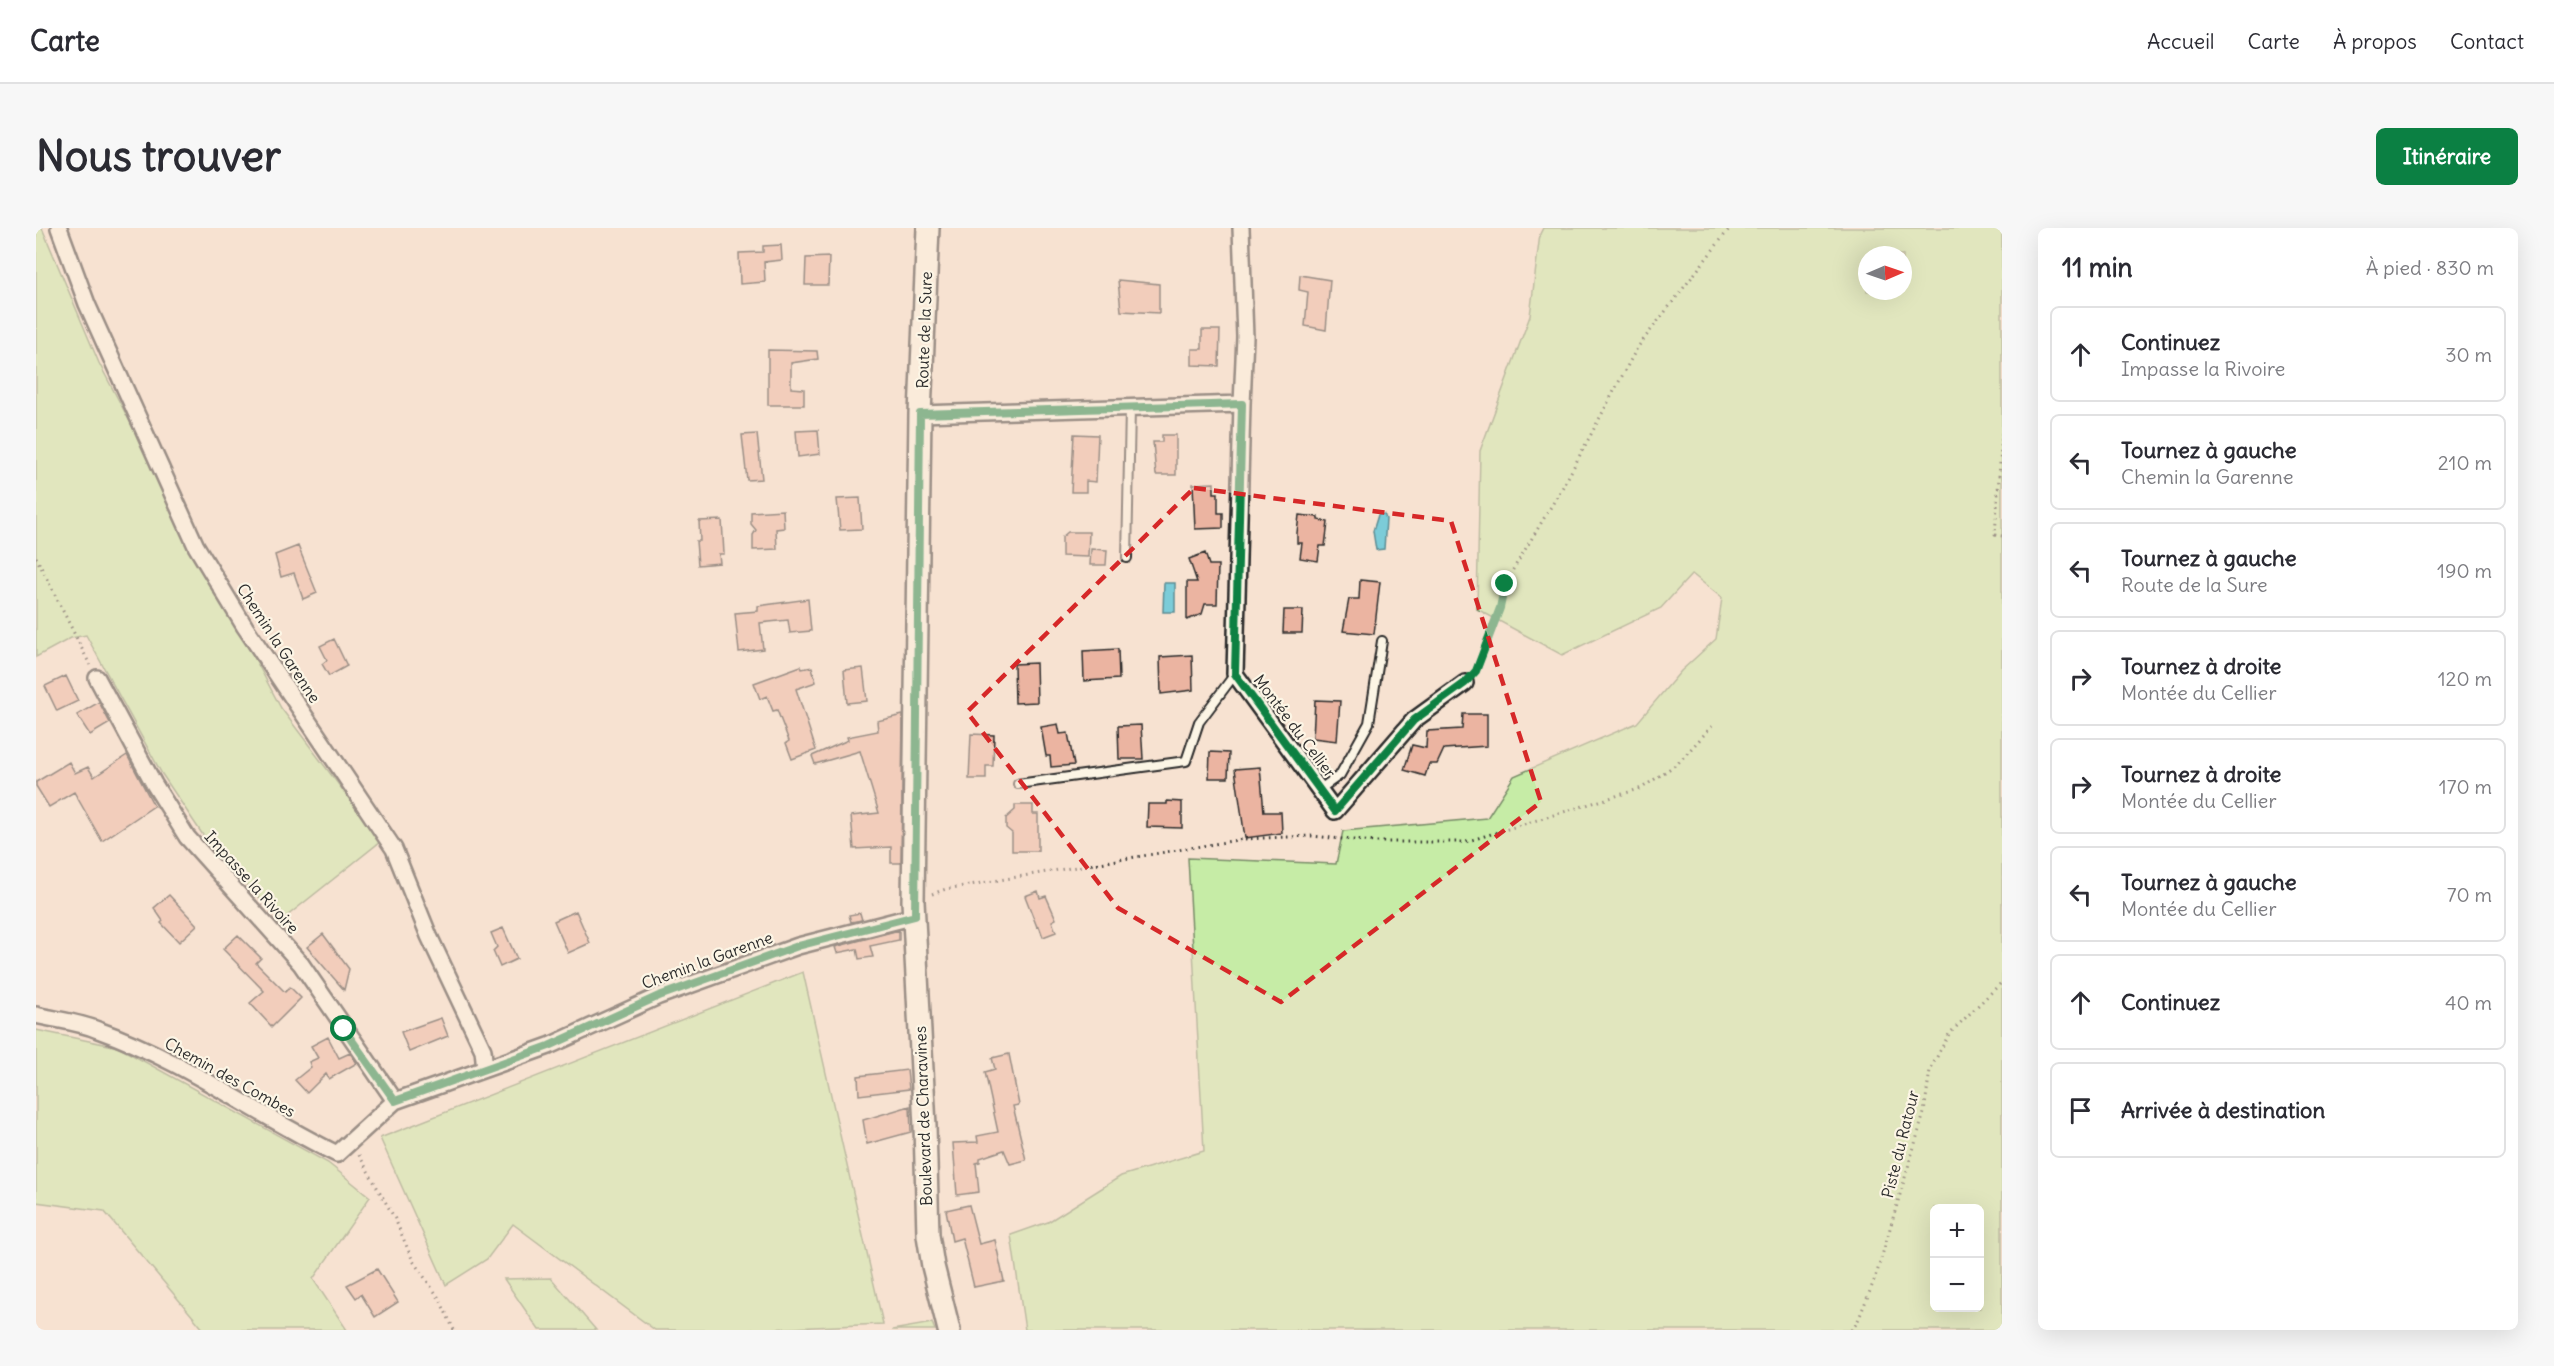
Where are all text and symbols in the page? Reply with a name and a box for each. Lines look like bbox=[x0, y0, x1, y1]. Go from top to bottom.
text: Carte bbox=[30, 23, 100, 59]
text: Accueil bbox=[2147, 28, 2215, 55]
text: Carte bbox=[2248, 28, 2300, 55]
text: À propos bbox=[2333, 28, 2417, 55]
text: Contact bbox=[2450, 28, 2524, 55]
button: Itinéraire bbox=[2376, 128, 2518, 185]
text: Nous trouver bbox=[36, 130, 281, 182]
north arrow bbox=[1858, 246, 1912, 300]
text: 11 min bbox=[2062, 251, 2133, 284]
text: À pied · 830 m bbox=[2366, 255, 2494, 280]
street label: Route de la Sure bbox=[912, 271, 936, 389]
text: Continuez bbox=[2121, 328, 2220, 356]
icon: ahead bbox=[2064, 338, 2097, 371]
text: 30 m bbox=[2445, 342, 2492, 367]
text: Impasse la Rivoire bbox=[2121, 356, 2285, 381]
text: Tournez à gauche bbox=[2121, 436, 2297, 464]
icon: left bbox=[2064, 446, 2097, 479]
text: 210 m bbox=[2438, 450, 2492, 475]
text: Chemin la Garenne bbox=[2121, 464, 2294, 489]
text: Tournez à gauche bbox=[2121, 544, 2297, 572]
icon: left bbox=[2064, 554, 2097, 587]
text: 190 m bbox=[2437, 558, 2492, 583]
route end bbox=[1491, 570, 1517, 596]
text: Route de la Sure bbox=[2121, 572, 2268, 597]
street label: Chemin la Garenne bbox=[233, 580, 325, 706]
text: Tournez à droite bbox=[2121, 652, 2281, 680]
icon: right bbox=[2064, 662, 2097, 695]
text: 120 m bbox=[2438, 666, 2492, 691]
street label: Montée du Cellier bbox=[1250, 670, 1341, 782]
text: Montée du Cellier bbox=[2121, 680, 2277, 705]
text: Tournez à droite bbox=[2121, 760, 2281, 788]
icon: right bbox=[2064, 770, 2097, 803]
text: 170 m bbox=[2439, 774, 2492, 799]
text: Montée du Cellier bbox=[2121, 788, 2277, 813]
street label: Impasse la Rivoire bbox=[201, 826, 303, 938]
text: Tournez à gauche bbox=[2121, 868, 2297, 896]
icon: left bbox=[2064, 878, 2097, 911]
text: 70 m bbox=[2447, 882, 2492, 907]
text: Montée du Cellier bbox=[2121, 896, 2277, 921]
street label: Chemin la Garenne bbox=[639, 927, 775, 993]
icon: ahead bbox=[2064, 986, 2097, 1019]
text: Continuez bbox=[2121, 988, 2220, 1016]
text: 40 m bbox=[2445, 990, 2492, 1015]
route start bbox=[330, 1015, 356, 1041]
street label: Boulevard de Charavines bbox=[910, 1026, 936, 1206]
street label: Chemin des Combes bbox=[161, 1033, 299, 1121]
street label: Piste du Ratour bbox=[1877, 1088, 1923, 1200]
icon: arrive bbox=[2064, 1094, 2097, 1127]
text: Arrivée à destination bbox=[2121, 1096, 2325, 1124]
map controls bbox=[1930, 1204, 1984, 1312]
button: + bbox=[1930, 1204, 1984, 1258]
button: − bbox=[1930, 1258, 1984, 1312]

